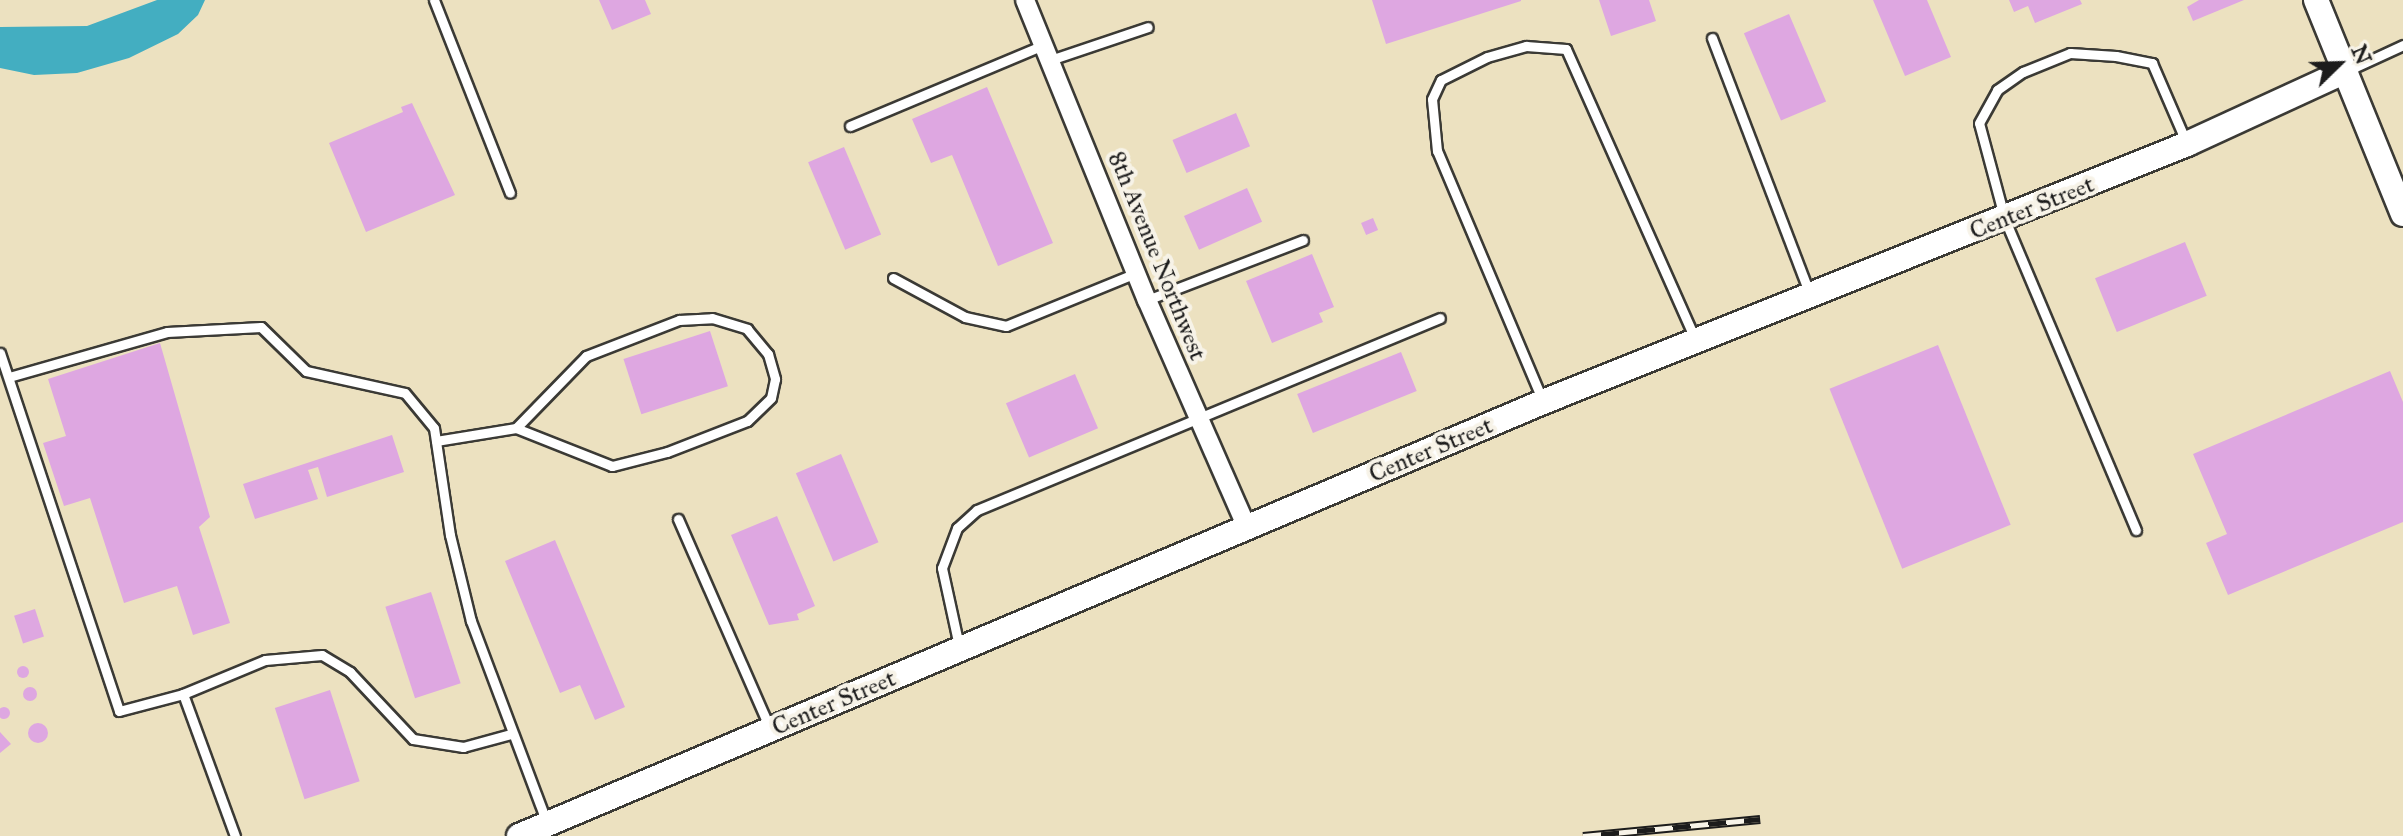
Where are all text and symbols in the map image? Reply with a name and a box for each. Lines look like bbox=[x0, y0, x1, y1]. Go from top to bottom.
north arrow bbox=[2299, 24, 2379, 104]
text: N bbox=[2345, 41, 2378, 68]
street label: 8th Avenue Northwest bbox=[1102, 147, 1212, 365]
street label: Center Street bbox=[1966, 170, 2098, 246]
street label: Center Street bbox=[1365, 411, 1497, 489]
street label: Center Street bbox=[768, 664, 900, 742]

